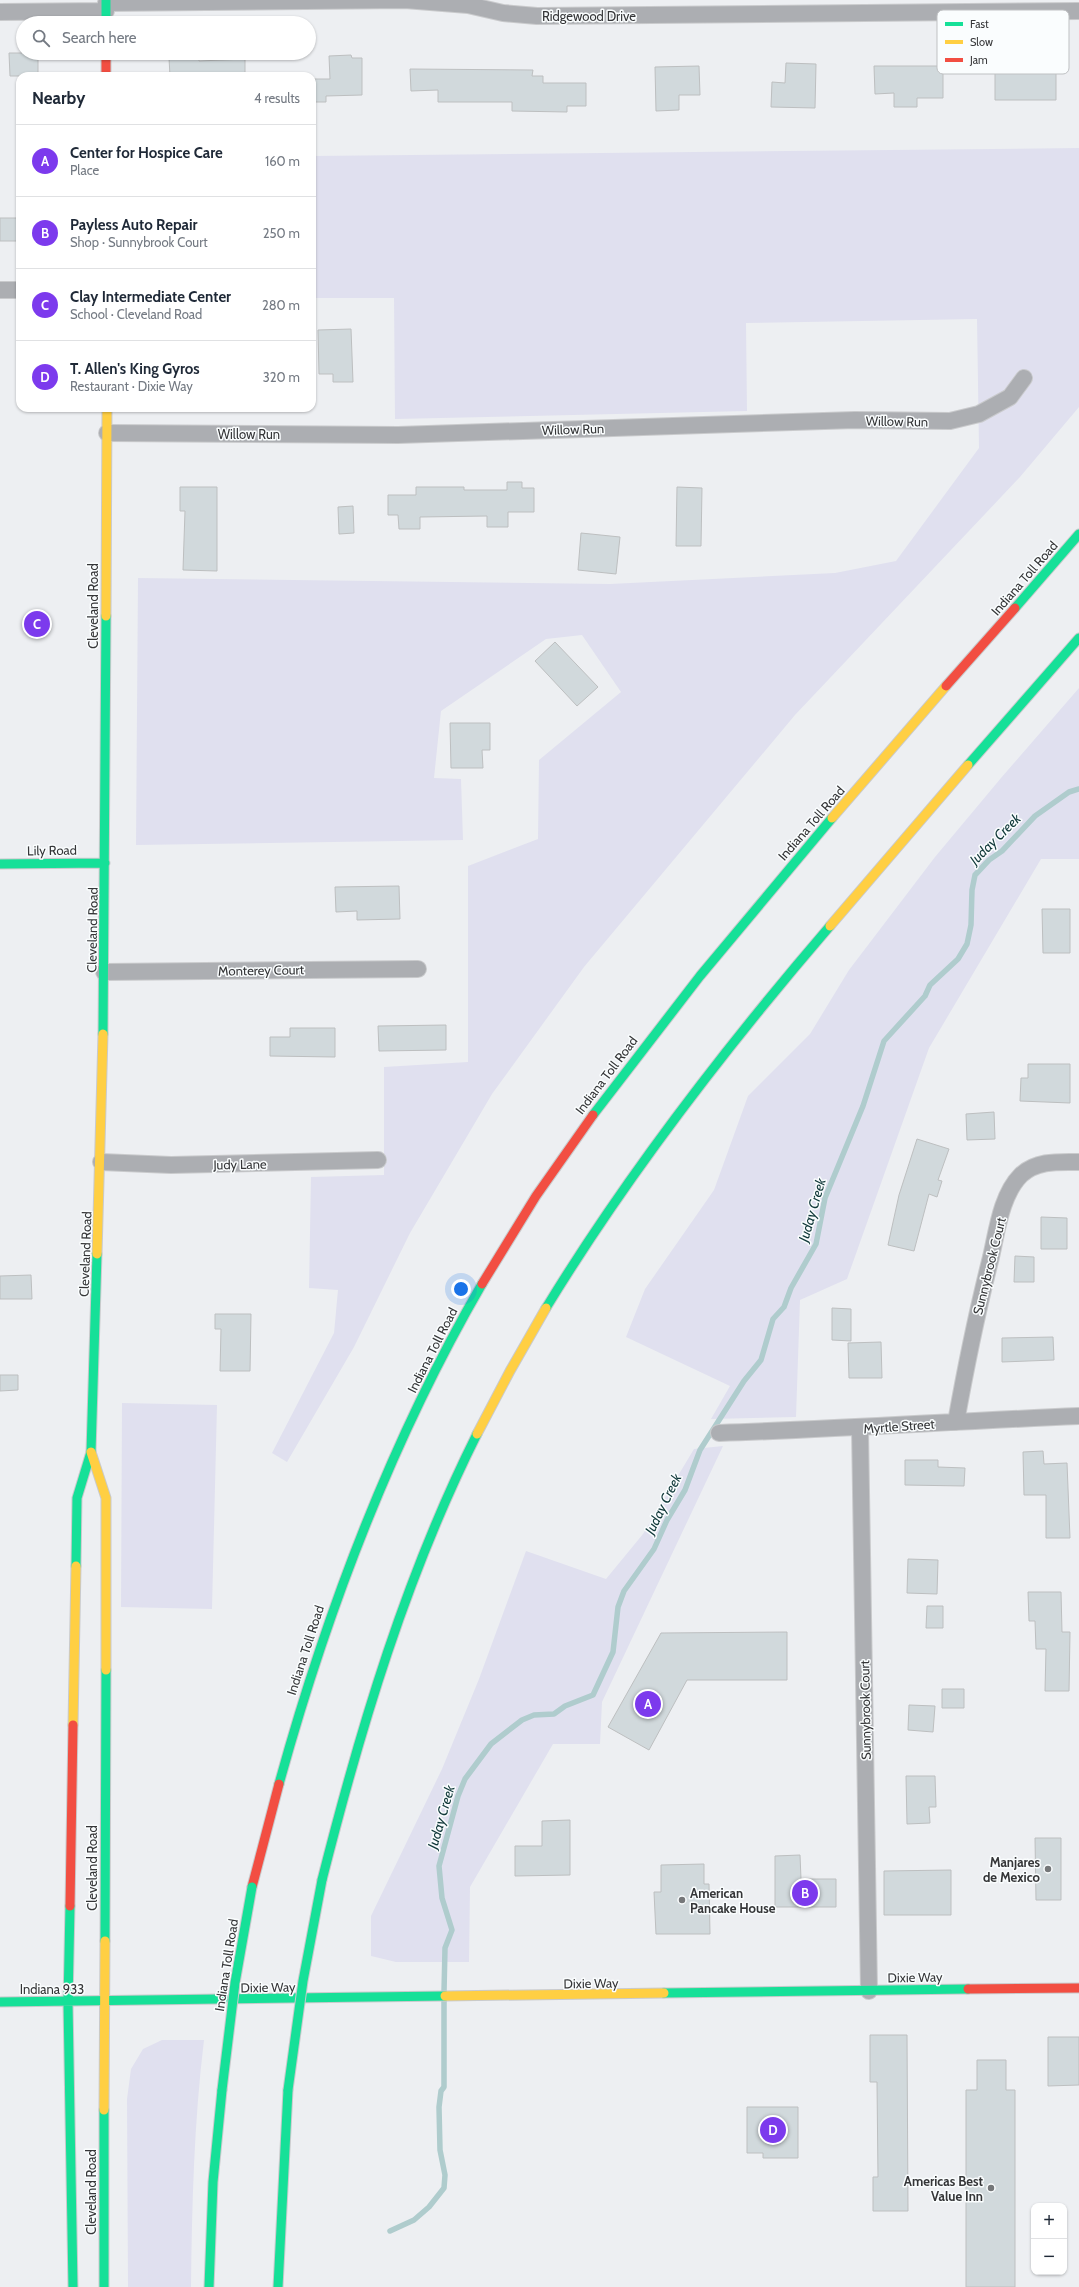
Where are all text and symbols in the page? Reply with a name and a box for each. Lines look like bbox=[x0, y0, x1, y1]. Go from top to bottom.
street label: Ridgewood Drive bbox=[542, 8, 636, 24]
legend bbox=[937, 10, 1069, 74]
search box bbox=[16, 16, 316, 60]
text: Fast bbox=[970, 17, 989, 31]
icon: search bbox=[30, 27, 52, 49]
text: Search here bbox=[62, 29, 137, 47]
text: Slow bbox=[970, 35, 993, 49]
text: Jam bbox=[969, 53, 988, 67]
text: Nearby bbox=[32, 88, 85, 108]
text: 4 results bbox=[254, 90, 300, 106]
text: Center for Hospice Care bbox=[70, 144, 223, 162]
text: A bbox=[41, 153, 49, 169]
text: 160 m bbox=[265, 153, 300, 169]
text: Place bbox=[70, 162, 99, 178]
text: Payless Auto Repair bbox=[70, 216, 198, 234]
text: B bbox=[41, 225, 49, 241]
text: 250 m bbox=[263, 225, 300, 241]
text: Shop · Sunnybrook Court bbox=[70, 234, 208, 250]
text: Clay Intermediate Center bbox=[70, 288, 231, 306]
text: C bbox=[41, 297, 49, 313]
text: 280 m bbox=[262, 297, 300, 313]
text: School · Cleveland Road bbox=[70, 306, 202, 322]
text: T. Allen's King Gyros bbox=[70, 360, 200, 378]
text: D bbox=[40, 369, 50, 385]
text: 320 m bbox=[263, 369, 300, 385]
text: Restaurant · Dixie Way bbox=[70, 378, 193, 394]
street label: Willow Run bbox=[866, 412, 928, 430]
street label: Willow Run bbox=[542, 420, 604, 438]
street label: Willow Run bbox=[218, 426, 280, 442]
street label: Indiana Toll Road bbox=[987, 537, 1061, 619]
street label: Cleveland Road bbox=[85, 563, 101, 649]
pin: C bbox=[24, 609, 50, 639]
street label: Indiana Toll Road bbox=[774, 782, 848, 864]
water label: Juday Creek bbox=[964, 809, 1025, 870]
street label: Lily Road bbox=[27, 842, 77, 858]
street label: Cleveland Road bbox=[83, 887, 101, 973]
street label: Monterey Court bbox=[218, 961, 305, 979]
street label: Indiana Toll Road bbox=[571, 1033, 641, 1117]
street label: Judy Lane bbox=[212, 1156, 267, 1172]
water label: Juday Creek bbox=[794, 1175, 830, 1246]
street label: Cleveland Road bbox=[76, 1211, 94, 1297]
street label: Sunnybrook Court bbox=[969, 1215, 1009, 1316]
your location bbox=[451, 1279, 471, 1299]
street label: Indiana Toll Road bbox=[404, 1305, 460, 1395]
street label: Myrtle Street bbox=[863, 1415, 936, 1436]
water label: Juday Creek bbox=[640, 1470, 686, 1539]
street label: Indiana Toll Road bbox=[283, 1603, 327, 1697]
street label: Sunnybrook Court bbox=[856, 1659, 874, 1760]
pin: A bbox=[635, 1689, 661, 1719]
water label: Juday Creek bbox=[423, 1782, 459, 1853]
street label: Cleveland Road bbox=[84, 1825, 100, 1911]
place label: Manjares de Mexico bbox=[983, 1854, 1041, 1885]
marker: Manjares de Mexico bbox=[1043, 1864, 1053, 1874]
pin: B bbox=[792, 1878, 818, 1908]
place label: American Pancake House bbox=[690, 1885, 776, 1916]
marker: American Pancake House bbox=[677, 1895, 687, 1905]
street label: Indiana Toll Road bbox=[211, 1918, 241, 2012]
street label: Dixie Way bbox=[887, 1969, 943, 1985]
street label: Dixie Way bbox=[563, 1975, 619, 1991]
street label: Dixie Way bbox=[240, 1979, 296, 1995]
street label: Indiana 933 bbox=[20, 1981, 84, 1997]
pin: D bbox=[760, 2115, 786, 2145]
street label: Cleveland Road bbox=[83, 2149, 99, 2235]
place label: Americas Best Value Inn bbox=[904, 2173, 984, 2204]
marker: Americas Best Value Inn bbox=[986, 2183, 996, 2193]
map controls bbox=[1031, 2203, 1067, 2275]
button: + bbox=[1031, 2203, 1067, 2239]
button: − bbox=[1031, 2239, 1067, 2275]

